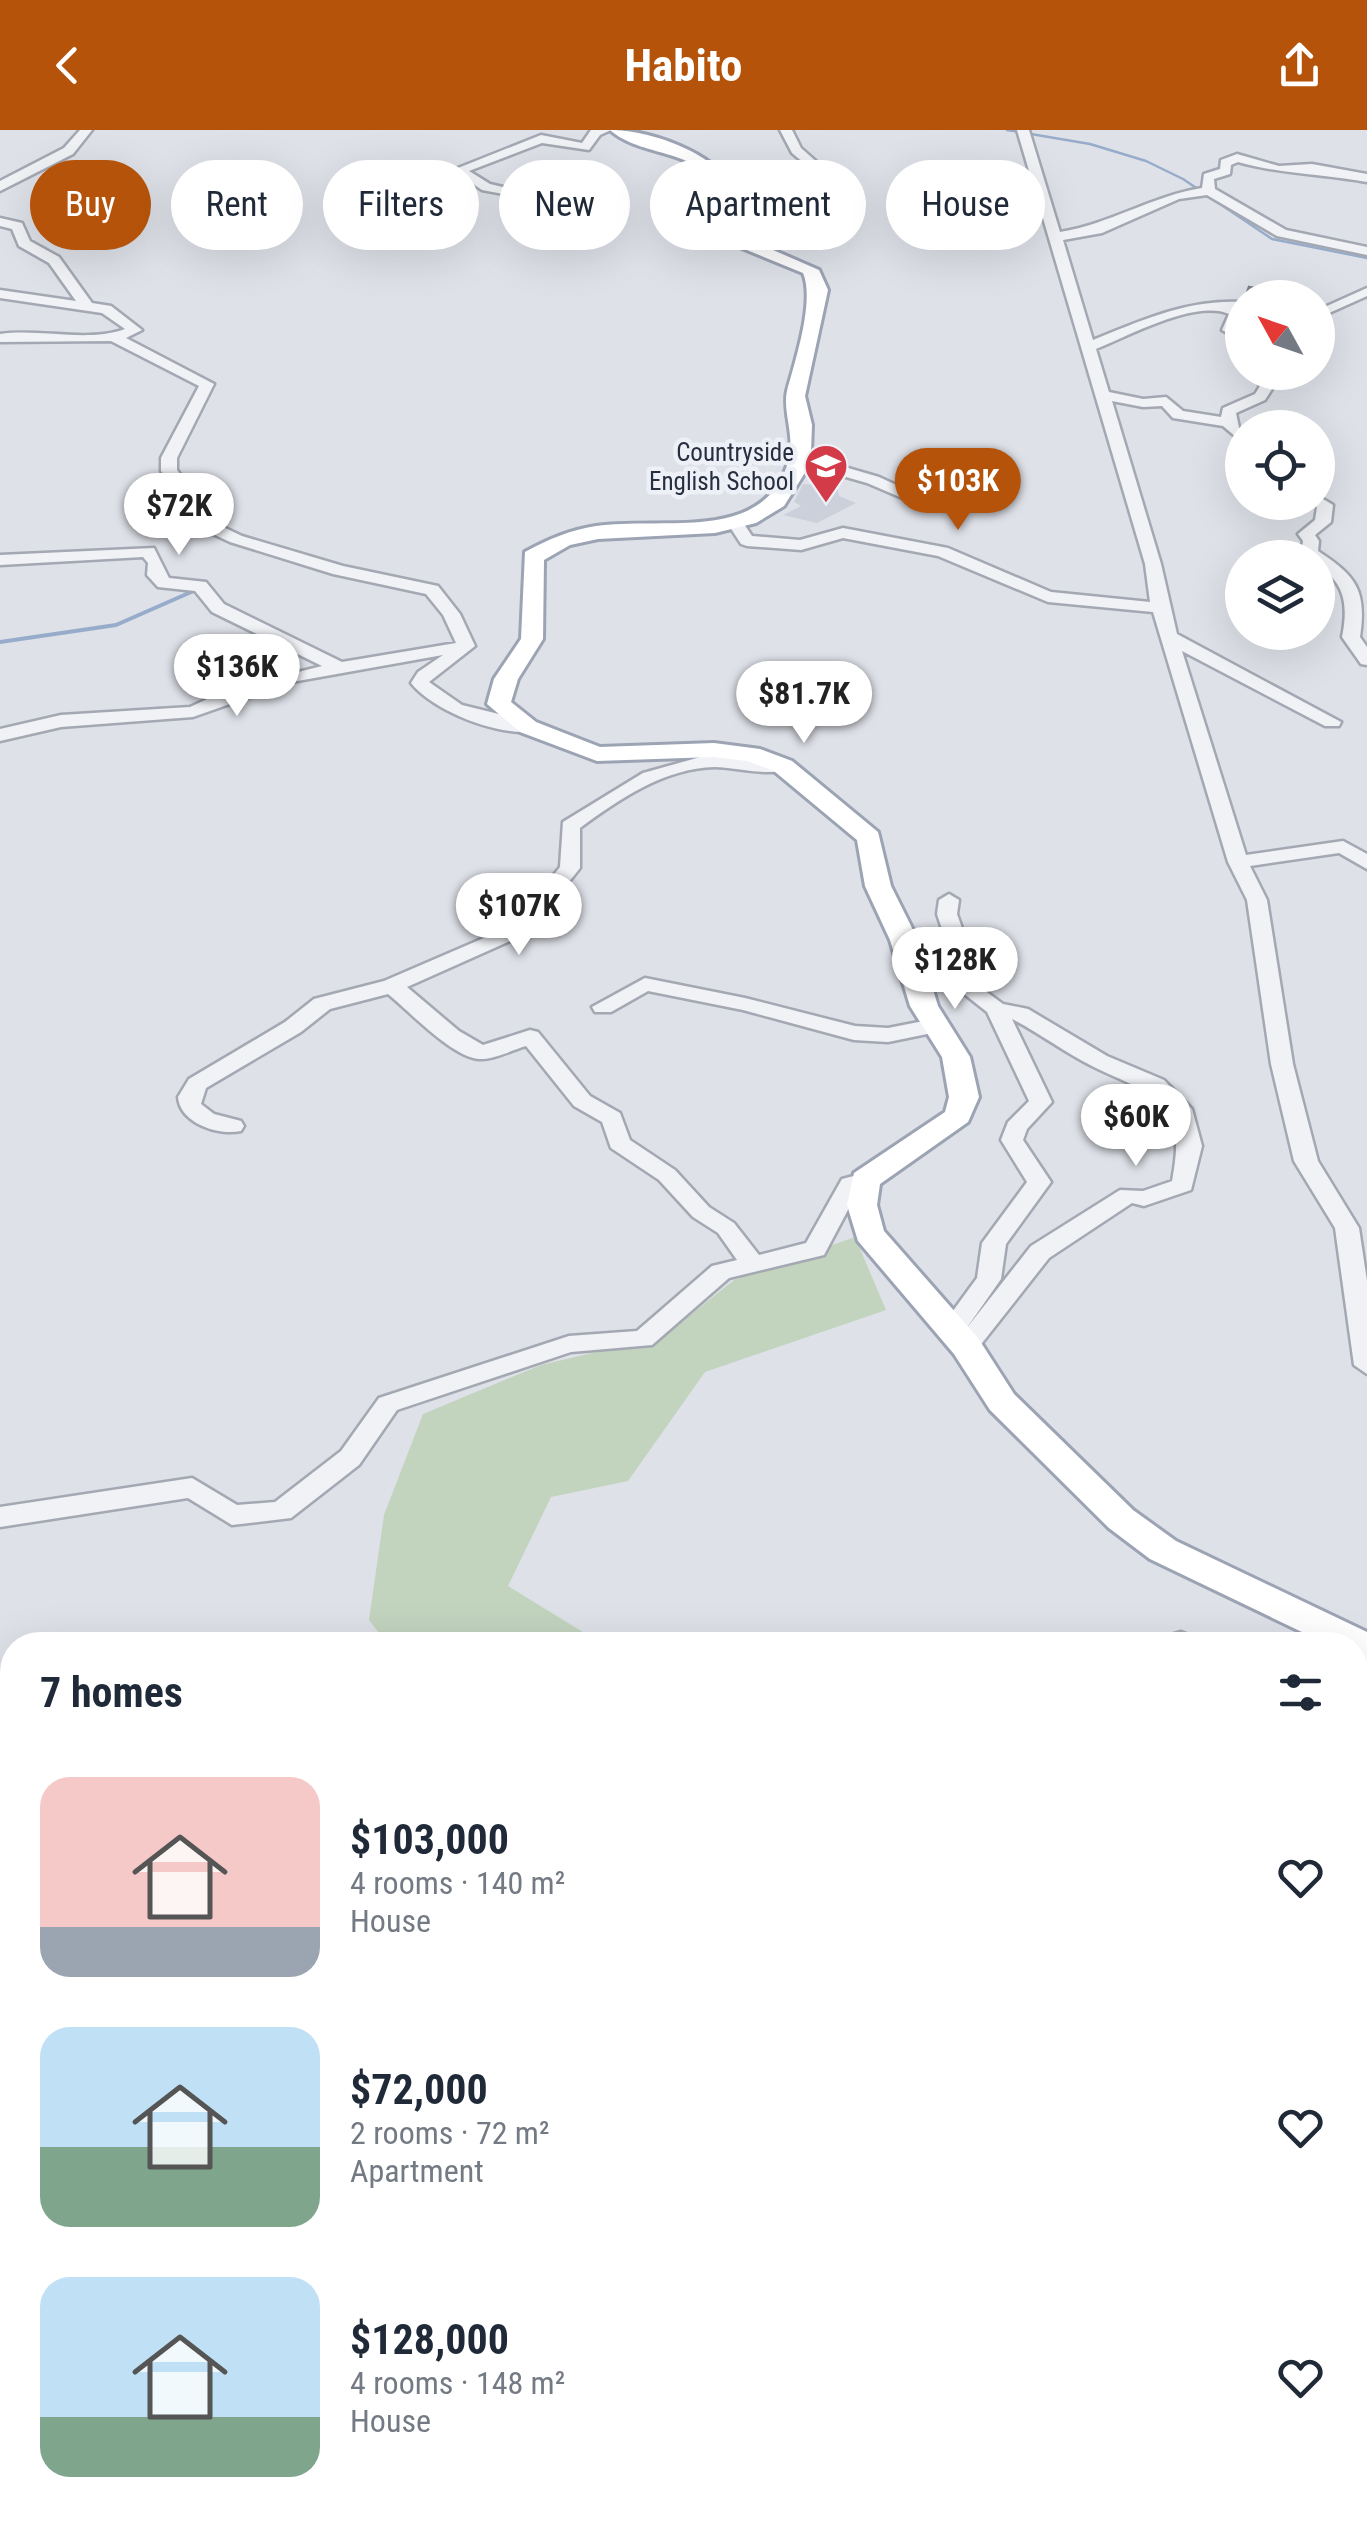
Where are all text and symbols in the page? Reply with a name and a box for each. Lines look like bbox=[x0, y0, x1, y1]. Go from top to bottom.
icon: back bbox=[40, 38, 95, 93]
icon: share bbox=[1272, 38, 1327, 93]
text: Habito bbox=[625, 39, 742, 92]
chip: Buy bbox=[30, 160, 151, 250]
chip: Rent bbox=[171, 160, 303, 250]
chip: Filters bbox=[323, 160, 479, 250]
chip: New bbox=[499, 160, 630, 250]
chip: Apartment bbox=[650, 160, 866, 250]
chip: House bbox=[886, 160, 1045, 250]
north arrow bbox=[1225, 280, 1335, 390]
map controls bbox=[1225, 280, 1335, 650]
button: locate bbox=[1225, 410, 1335, 520]
place label: Countryside English School bbox=[649, 438, 794, 496]
school or university icon: Countryside English School bbox=[803, 443, 849, 504]
pin: $103K bbox=[888, 448, 1028, 533]
text: $103K bbox=[917, 461, 999, 499]
pin: $72K bbox=[120, 473, 238, 558]
text: $72K bbox=[146, 486, 212, 524]
button: layers bbox=[1225, 540, 1335, 650]
pin: $136K bbox=[167, 634, 307, 719]
text: $136K bbox=[196, 647, 278, 685]
pin: $81.7K bbox=[723, 661, 885, 746]
text: $81.7K bbox=[758, 674, 850, 712]
pin: $107K bbox=[449, 873, 589, 958]
text: $107K bbox=[478, 886, 560, 924]
pin: $128K bbox=[885, 927, 1025, 1012]
text: $128K bbox=[914, 940, 996, 978]
pin: $60K bbox=[1077, 1084, 1195, 1169]
text: $60K bbox=[1103, 1097, 1169, 1135]
icon: filters bbox=[1273, 1665, 1328, 1720]
text: 7 homes bbox=[40, 1668, 183, 1717]
text: $103,000 bbox=[350, 1815, 509, 1864]
icon: home bbox=[120, 1817, 240, 1937]
icon: heart bbox=[1273, 1850, 1328, 1905]
text: 4 rooms · 140 m² bbox=[350, 1864, 565, 1902]
text: House bbox=[350, 1902, 431, 1940]
text: $72,000 bbox=[350, 2065, 488, 2114]
icon: home bbox=[120, 2067, 240, 2187]
icon: heart bbox=[1273, 2100, 1328, 2155]
text: 2 rooms · 72 m² bbox=[350, 2114, 549, 2152]
text: Apartment bbox=[350, 2152, 484, 2190]
text: $128,000 bbox=[350, 2315, 509, 2364]
icon: home bbox=[120, 2317, 240, 2437]
icon: heart bbox=[1273, 2350, 1328, 2405]
text: 4 rooms · 148 m² bbox=[350, 2364, 565, 2402]
text: House bbox=[350, 2402, 431, 2440]

